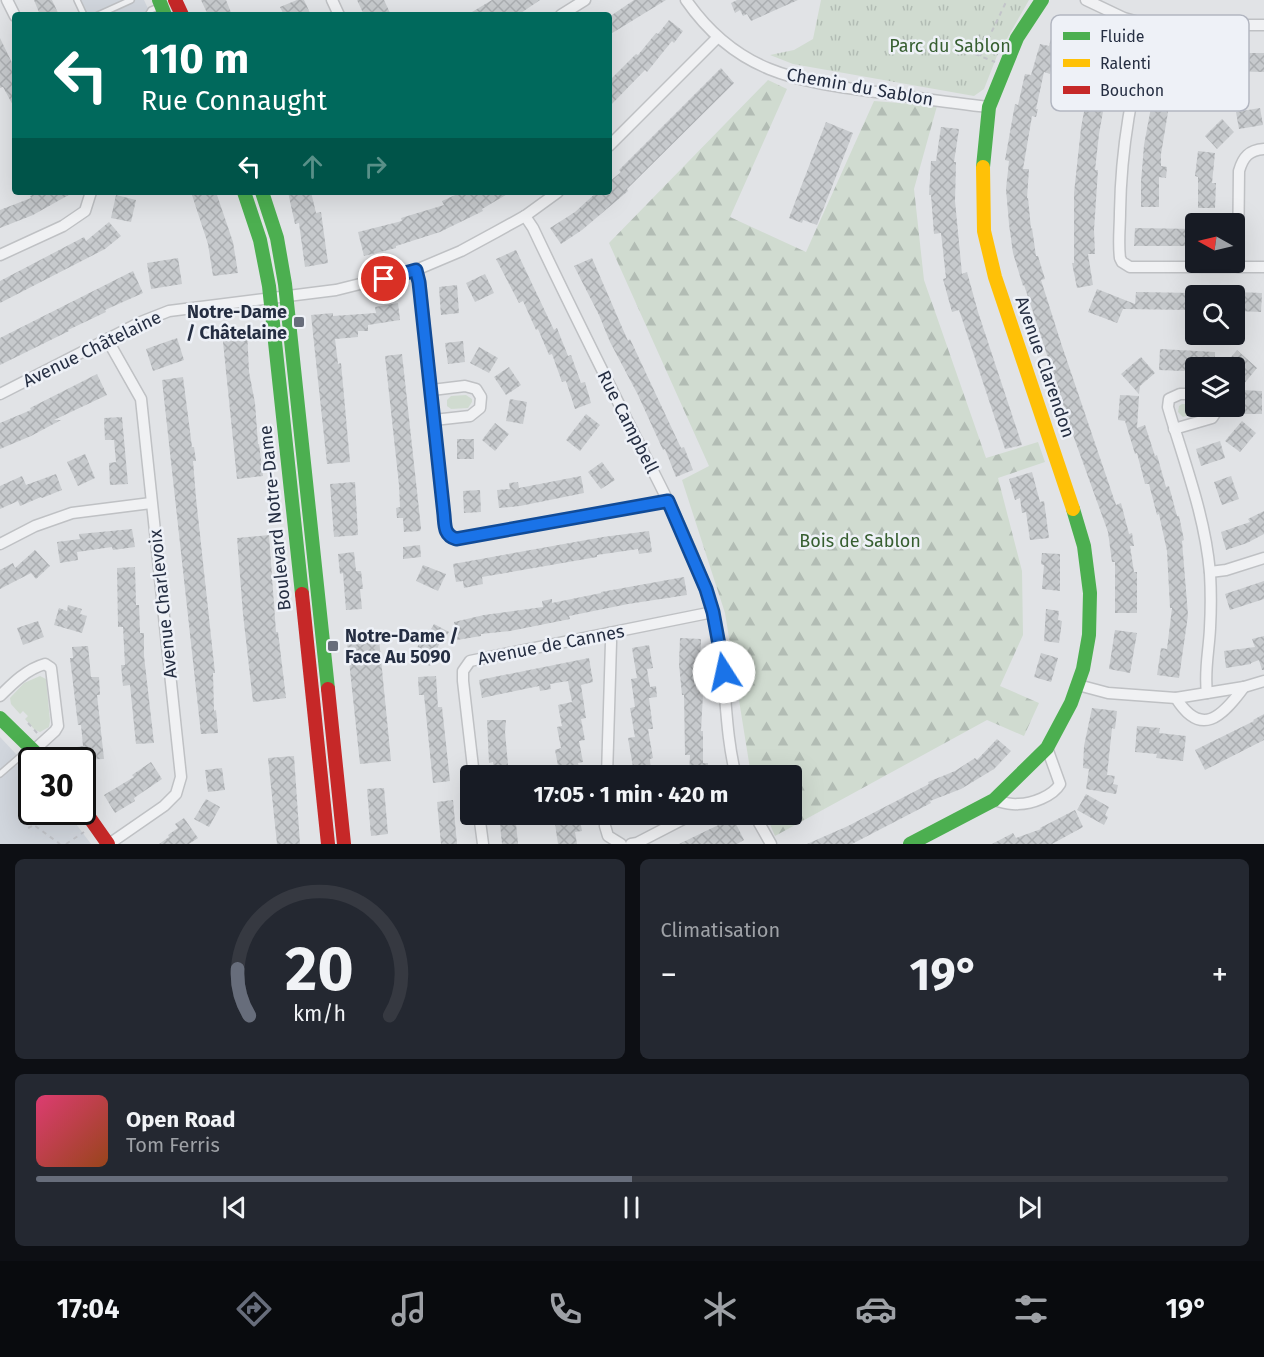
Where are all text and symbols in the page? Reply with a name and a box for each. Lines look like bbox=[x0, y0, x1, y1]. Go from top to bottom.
legend bbox=[1051, 15, 1249, 111]
text: Fluide bbox=[1100, 27, 1145, 46]
text: 110 m bbox=[141, 34, 249, 84]
park label: Parc du Sablon bbox=[889, 35, 1011, 57]
icon: left bbox=[42, 36, 120, 114]
text: Ralenti bbox=[1100, 54, 1151, 73]
street label: Chemin du Sablon bbox=[785, 63, 935, 111]
text: Bouchon bbox=[1100, 81, 1164, 100]
text: Rue Connaught bbox=[141, 85, 327, 117]
icon: left bbox=[233, 150, 266, 183]
icon: ahead bbox=[296, 150, 329, 183]
icon: right bbox=[359, 150, 392, 183]
north arrow bbox=[1185, 213, 1245, 273]
map controls bbox=[1185, 213, 1245, 417]
pin bbox=[358, 253, 409, 304]
icon: arrive bbox=[367, 262, 400, 295]
button: search bbox=[1185, 285, 1245, 345]
street label: Avenue Clarendon bbox=[1011, 293, 1079, 441]
place label: Notre-Dame / Châtelaine bbox=[186, 301, 287, 344]
street label: Avenue Châtelaine bbox=[19, 306, 165, 392]
marker: Notre-Dame / Châtelaine bbox=[292, 315, 306, 329]
button: layers bbox=[1185, 357, 1245, 417]
street label: Rue Campbell bbox=[593, 367, 663, 477]
street label: Boulevard Notre-Dame bbox=[254, 424, 296, 612]
street label: Avenue Charlevoix bbox=[144, 528, 182, 680]
park label: Bois de Sablon bbox=[799, 530, 921, 552]
street label: Avenue de Cannes bbox=[476, 620, 626, 670]
place label: Notre-Dame / Face Au 5090 bbox=[345, 625, 459, 668]
marker: Notre-Dame / Face Au 5090 bbox=[326, 639, 340, 653]
position arrow bbox=[692, 640, 756, 704]
speed limit sign: 30 bbox=[18, 747, 96, 825]
text: 17:05 · 1 min · 420 m bbox=[534, 781, 728, 808]
text: Climatisation bbox=[661, 918, 780, 942]
text: 20 bbox=[285, 932, 354, 1007]
text: 19° bbox=[910, 948, 979, 1002]
text: − bbox=[661, 955, 677, 995]
text: + bbox=[1212, 955, 1228, 995]
text: km/h bbox=[293, 1001, 346, 1027]
text: Open Road bbox=[126, 1106, 236, 1133]
text: Tom Ferris bbox=[126, 1133, 220, 1157]
icon: previous bbox=[218, 1191, 251, 1224]
icon: pause bbox=[615, 1191, 648, 1224]
icon: next bbox=[1013, 1191, 1046, 1224]
icon: directions bbox=[233, 1288, 275, 1330]
icon: music bbox=[388, 1288, 430, 1330]
icon: phone bbox=[544, 1288, 586, 1330]
icon: climate bbox=[699, 1288, 741, 1330]
icon: car bbox=[855, 1288, 897, 1330]
icon: filters bbox=[1010, 1288, 1052, 1330]
text: 17:04 bbox=[57, 1293, 119, 1325]
text: 19° bbox=[1165, 1293, 1207, 1325]

